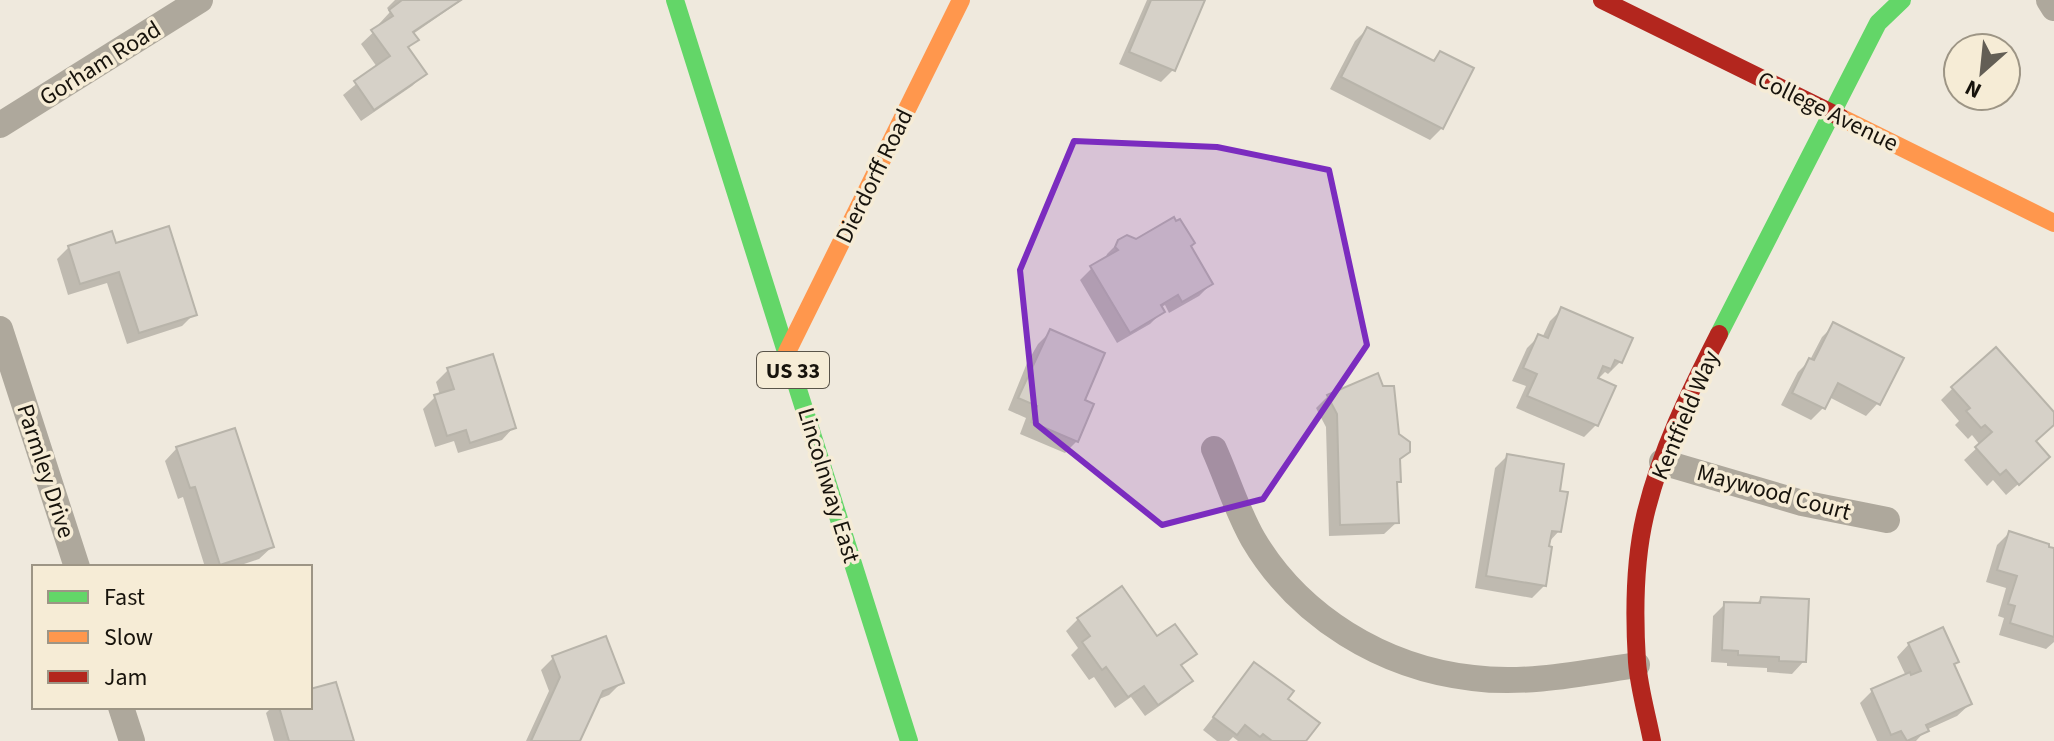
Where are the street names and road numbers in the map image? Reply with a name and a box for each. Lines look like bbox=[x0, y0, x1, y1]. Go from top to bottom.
street label: Gorham Road bbox=[33, 12, 168, 115]
street label: College Avenue bbox=[1751, 62, 1904, 161]
street label: Dierdorff Road bbox=[827, 103, 922, 249]
street label: Kentfield Way bbox=[1642, 345, 1728, 485]
road number: US 33 bbox=[757, 352, 829, 388]
street label: Parmley Drive bbox=[7, 400, 84, 543]
street label: Lincolnway East bbox=[788, 403, 869, 567]
street label: Maywood Court bbox=[1693, 455, 1855, 530]

